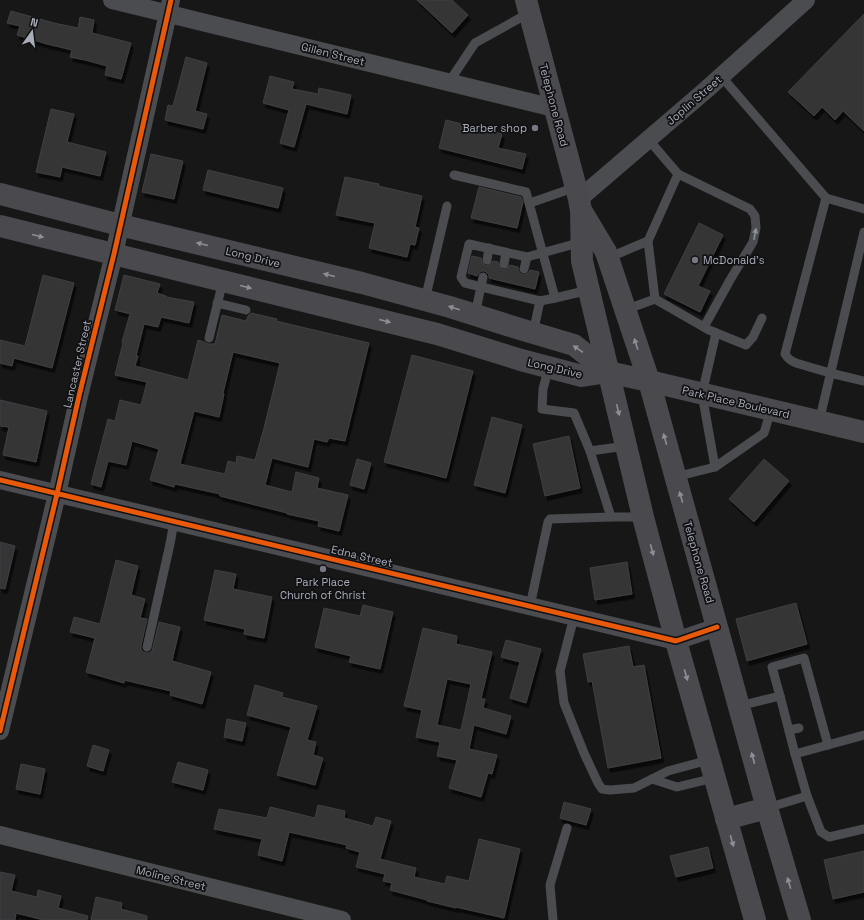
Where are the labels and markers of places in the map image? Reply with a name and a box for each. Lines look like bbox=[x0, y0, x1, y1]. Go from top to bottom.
place label: Barber shop bbox=[462, 121, 527, 135]
marker: Barber shop bbox=[530, 123, 540, 133]
place label: McDonald's bbox=[703, 253, 765, 267]
marker: McDonald's bbox=[690, 255, 700, 265]
marker: Park Place Church of Christ bbox=[318, 564, 328, 574]
place label: Park Place Church of Christ bbox=[280, 575, 366, 602]

